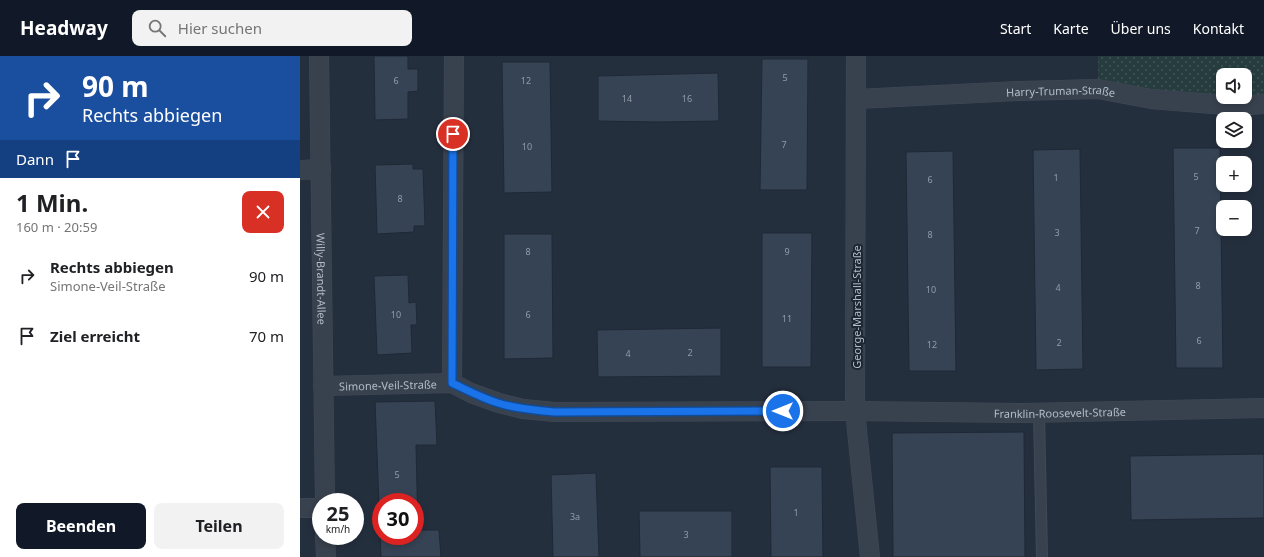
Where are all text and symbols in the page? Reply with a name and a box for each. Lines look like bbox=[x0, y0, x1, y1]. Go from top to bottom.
search box bbox=[132, 10, 412, 46]
text: Headway bbox=[20, 15, 108, 41]
icon: search bbox=[146, 17, 168, 39]
text: Hier suchen bbox=[178, 18, 262, 38]
text: Start bbox=[1000, 19, 1031, 38]
text: Karte bbox=[1053, 19, 1089, 38]
text: Über uns bbox=[1111, 19, 1171, 38]
text: Kontakt bbox=[1193, 19, 1244, 38]
text: 90 m bbox=[82, 67, 149, 105]
map controls bbox=[1216, 68, 1252, 236]
button: sound bbox=[1216, 68, 1252, 104]
house number: 5 bbox=[782, 71, 788, 84]
icon: right bbox=[16, 72, 68, 124]
house number: 6 bbox=[393, 74, 399, 87]
house number: 12 bbox=[521, 74, 531, 87]
street label: Harry-Truman-Straße bbox=[1006, 81, 1117, 100]
house number: 14 bbox=[622, 92, 632, 105]
house number: 16 bbox=[682, 92, 692, 105]
text: Rechts abbiegen bbox=[82, 103, 222, 127]
button: layers bbox=[1216, 112, 1252, 148]
pin bbox=[436, 117, 470, 151]
icon: arrive bbox=[442, 123, 464, 145]
house number: 7 bbox=[781, 138, 787, 151]
house number: 10 bbox=[522, 140, 532, 153]
icon: arrive bbox=[62, 148, 84, 170]
text: Dann bbox=[16, 149, 54, 169]
button: + bbox=[1216, 156, 1252, 192]
house number: 5 bbox=[1193, 170, 1199, 183]
house number: 1 bbox=[1053, 171, 1059, 184]
house number: 6 bbox=[927, 173, 933, 186]
text: 1 Min. bbox=[16, 186, 88, 219]
button: close bbox=[242, 191, 284, 233]
house number: 8 bbox=[397, 192, 403, 205]
button: − bbox=[1216, 200, 1252, 236]
text: 160 m · 20:59 bbox=[16, 218, 97, 236]
house number: 7 bbox=[1194, 224, 1200, 237]
house number: 3 bbox=[1054, 226, 1060, 239]
house number: 8 bbox=[927, 228, 933, 241]
street label: Willy-Brandt-Allee bbox=[314, 233, 330, 325]
house number: 8 bbox=[525, 245, 531, 258]
house number: 9 bbox=[784, 245, 790, 258]
street label: George-Marshall-Straße bbox=[849, 245, 864, 369]
text: Rechts abbiegen bbox=[50, 257, 174, 277]
icon: right bbox=[16, 265, 38, 287]
text: 90 m bbox=[249, 266, 284, 286]
text: Simone-Veil-Straße bbox=[50, 277, 166, 295]
house number: 8 bbox=[1195, 279, 1201, 292]
house number: 4 bbox=[1055, 281, 1061, 294]
house number: 10 bbox=[926, 283, 936, 296]
house number: 10 bbox=[391, 308, 401, 321]
house number: 6 bbox=[525, 308, 531, 321]
house number: 11 bbox=[782, 312, 792, 325]
icon: arrive bbox=[16, 325, 38, 347]
text: Ziel erreicht bbox=[50, 326, 140, 346]
text: 70 m bbox=[249, 326, 284, 346]
house number: 6 bbox=[1196, 334, 1202, 347]
house number: 2 bbox=[1056, 336, 1062, 349]
house number: 12 bbox=[927, 338, 937, 351]
house number: 2 bbox=[687, 346, 693, 359]
house number: 4 bbox=[625, 347, 631, 360]
street label: Simone-Veil-Straße bbox=[339, 376, 437, 393]
position arrow bbox=[762, 390, 804, 432]
street label: Franklin-Roosevelt-Straße bbox=[994, 403, 1126, 421]
house number: 5 bbox=[394, 468, 400, 481]
speed limit sign: 30 bbox=[372, 493, 424, 545]
text: 25 bbox=[327, 500, 349, 527]
button: Beenden bbox=[16, 503, 146, 549]
button: Teilen bbox=[154, 503, 284, 549]
house number: 1 bbox=[793, 506, 799, 519]
house number: 3a bbox=[570, 510, 580, 523]
text: km/h bbox=[326, 522, 350, 536]
house number: 3 bbox=[683, 528, 689, 541]

